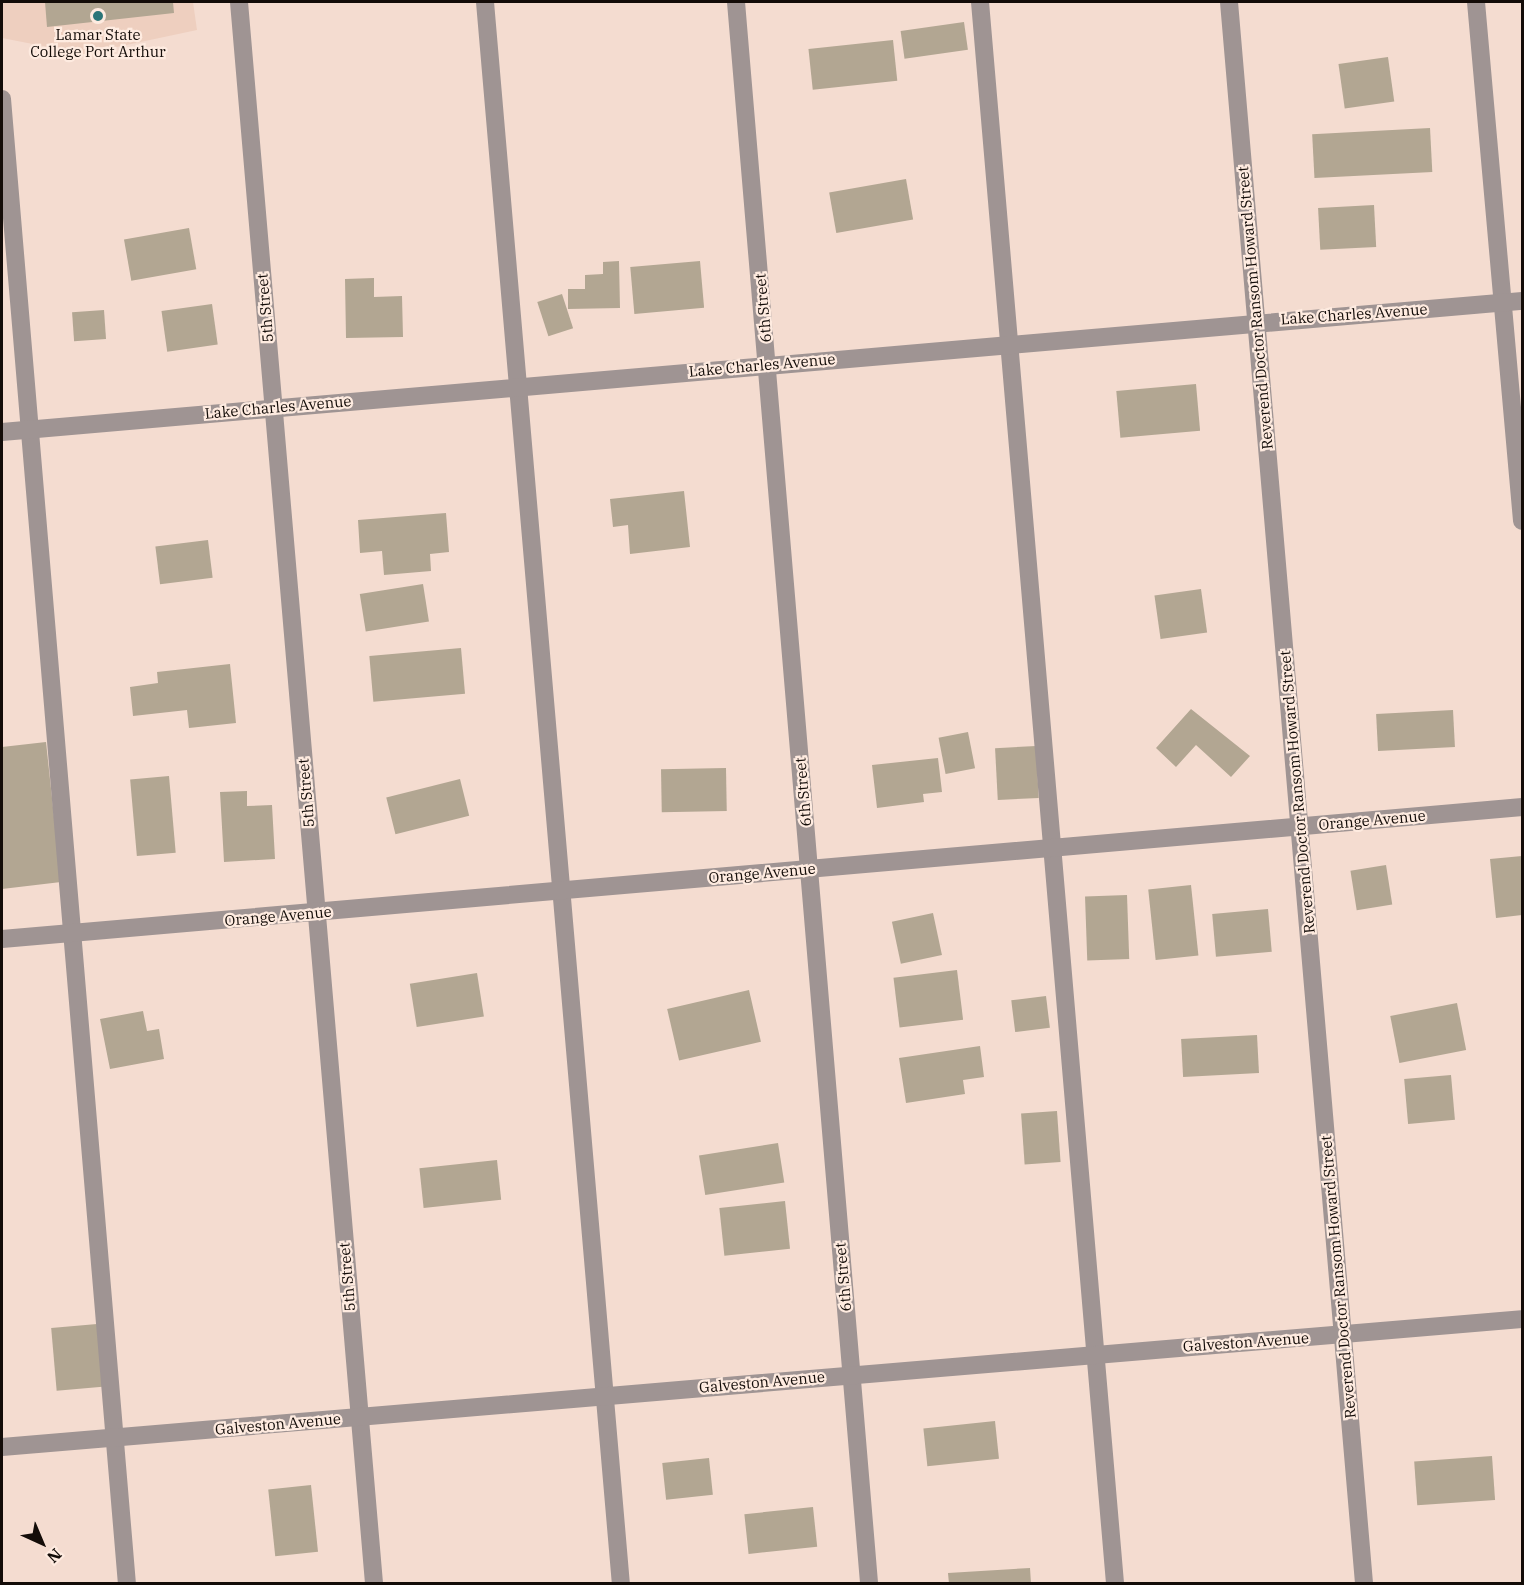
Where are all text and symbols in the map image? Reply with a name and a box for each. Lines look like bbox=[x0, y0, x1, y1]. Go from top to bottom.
marker: Lamar State College Port Arthur bbox=[91, 9, 105, 23]
place label: Lamar State College Port Arthur bbox=[30, 25, 166, 60]
street label: Reverend Doctor Ransom Howard Street bbox=[1234, 166, 1276, 450]
street label: 5th Street bbox=[253, 273, 277, 343]
street label: 6th Street bbox=[751, 273, 775, 343]
street label: Lake Charles Avenue bbox=[1280, 300, 1428, 328]
street label: Lake Charles Avenue bbox=[688, 350, 836, 380]
street label: Lake Charles Avenue bbox=[204, 392, 352, 422]
street label: Reverend Doctor Ransom Howard Street bbox=[1276, 650, 1318, 934]
street label: 6th Street bbox=[791, 757, 815, 827]
street label: 5th Street bbox=[294, 758, 318, 828]
street label: Orange Avenue bbox=[1318, 806, 1426, 834]
street label: Orange Avenue bbox=[708, 859, 816, 887]
street label: Orange Avenue bbox=[224, 902, 332, 930]
street label: Reverend Doctor Ransom Howard Street bbox=[1317, 1135, 1359, 1419]
street label: 5th Street bbox=[335, 1242, 359, 1312]
street label: 6th Street bbox=[831, 1242, 855, 1312]
street label: Galveston Avenue bbox=[1182, 1329, 1310, 1355]
street label: Galveston Avenue bbox=[698, 1368, 826, 1396]
street label: Galveston Avenue bbox=[214, 1410, 342, 1438]
north arrow bbox=[12, 1513, 72, 1573]
text: N bbox=[43, 1544, 66, 1568]

